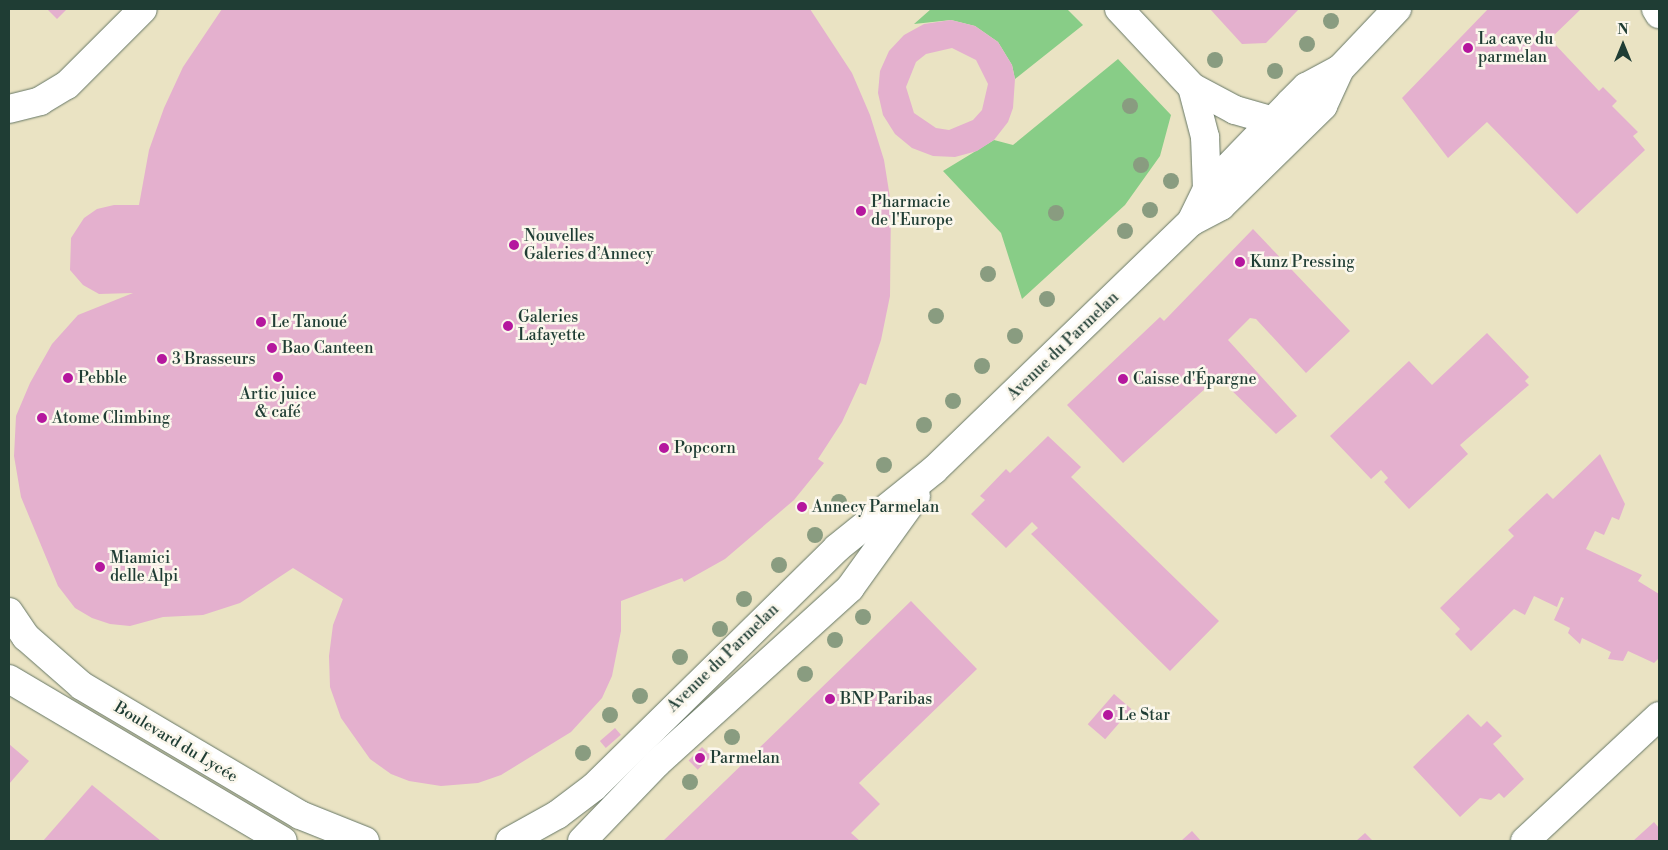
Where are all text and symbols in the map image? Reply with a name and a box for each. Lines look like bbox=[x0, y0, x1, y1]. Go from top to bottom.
north arrow bbox=[1598, 20, 1648, 70]
text: N bbox=[1617, 21, 1629, 39]
place label: La cave du parmelan bbox=[1478, 29, 1553, 67]
marker: La cave du parmelan bbox=[1462, 42, 1474, 54]
place label: Pharmacie de l'Europe bbox=[871, 192, 953, 230]
marker: Pharmacie de l'Europe bbox=[855, 205, 867, 217]
place label: Nouvelles Galeries d’Annecy bbox=[524, 226, 654, 264]
marker: Nouvelles Galeries d’Annecy bbox=[508, 239, 520, 251]
place label: Kunz Pressing bbox=[1250, 252, 1354, 272]
marker: Kunz Pressing bbox=[1234, 256, 1246, 268]
street label: Avenue du Parmelan bbox=[1003, 288, 1123, 404]
place label: Galeries Lafayette bbox=[518, 307, 585, 345]
place label: Le Tanoué bbox=[271, 312, 347, 332]
marker: Le Tanoué bbox=[255, 316, 267, 328]
marker: Galeries Lafayette bbox=[502, 320, 514, 332]
place label: Bao Canteen bbox=[282, 338, 373, 358]
marker: Bao Canteen bbox=[266, 342, 278, 354]
place label: 3 Brasseurs bbox=[172, 349, 255, 369]
marker: 3 Brasseurs bbox=[156, 353, 168, 365]
place label: Pebble bbox=[78, 368, 127, 388]
place label: Caisse d'Épargne bbox=[1133, 369, 1257, 389]
marker: Artic juice & café bbox=[272, 371, 284, 383]
marker: Pebble bbox=[62, 372, 74, 384]
marker: Caisse d'Épargne bbox=[1117, 373, 1129, 385]
place label: Artic juice & café bbox=[240, 384, 316, 422]
place label: Atome Climbing bbox=[52, 408, 170, 428]
marker: Atome Climbing bbox=[36, 412, 48, 424]
place label: Popcorn bbox=[674, 438, 736, 458]
marker: Popcorn bbox=[658, 442, 670, 454]
place label: Annecy Parmelan bbox=[812, 497, 939, 517]
marker: Annecy Parmelan bbox=[796, 501, 808, 513]
place label: Miamici delle Alpi bbox=[110, 548, 178, 586]
marker: Miamici delle Alpi bbox=[94, 561, 106, 573]
street label: Avenue du Parmelan bbox=[663, 600, 783, 716]
place label: BNP Paribas bbox=[840, 689, 932, 709]
marker: BNP Paribas bbox=[824, 693, 836, 705]
street label: Boulevard du Lycée bbox=[111, 698, 241, 786]
place label: Le Star bbox=[1118, 705, 1170, 725]
marker: Le Star bbox=[1102, 709, 1114, 721]
place label: Parmelan bbox=[710, 748, 780, 768]
marker: Parmelan bbox=[694, 752, 706, 764]

